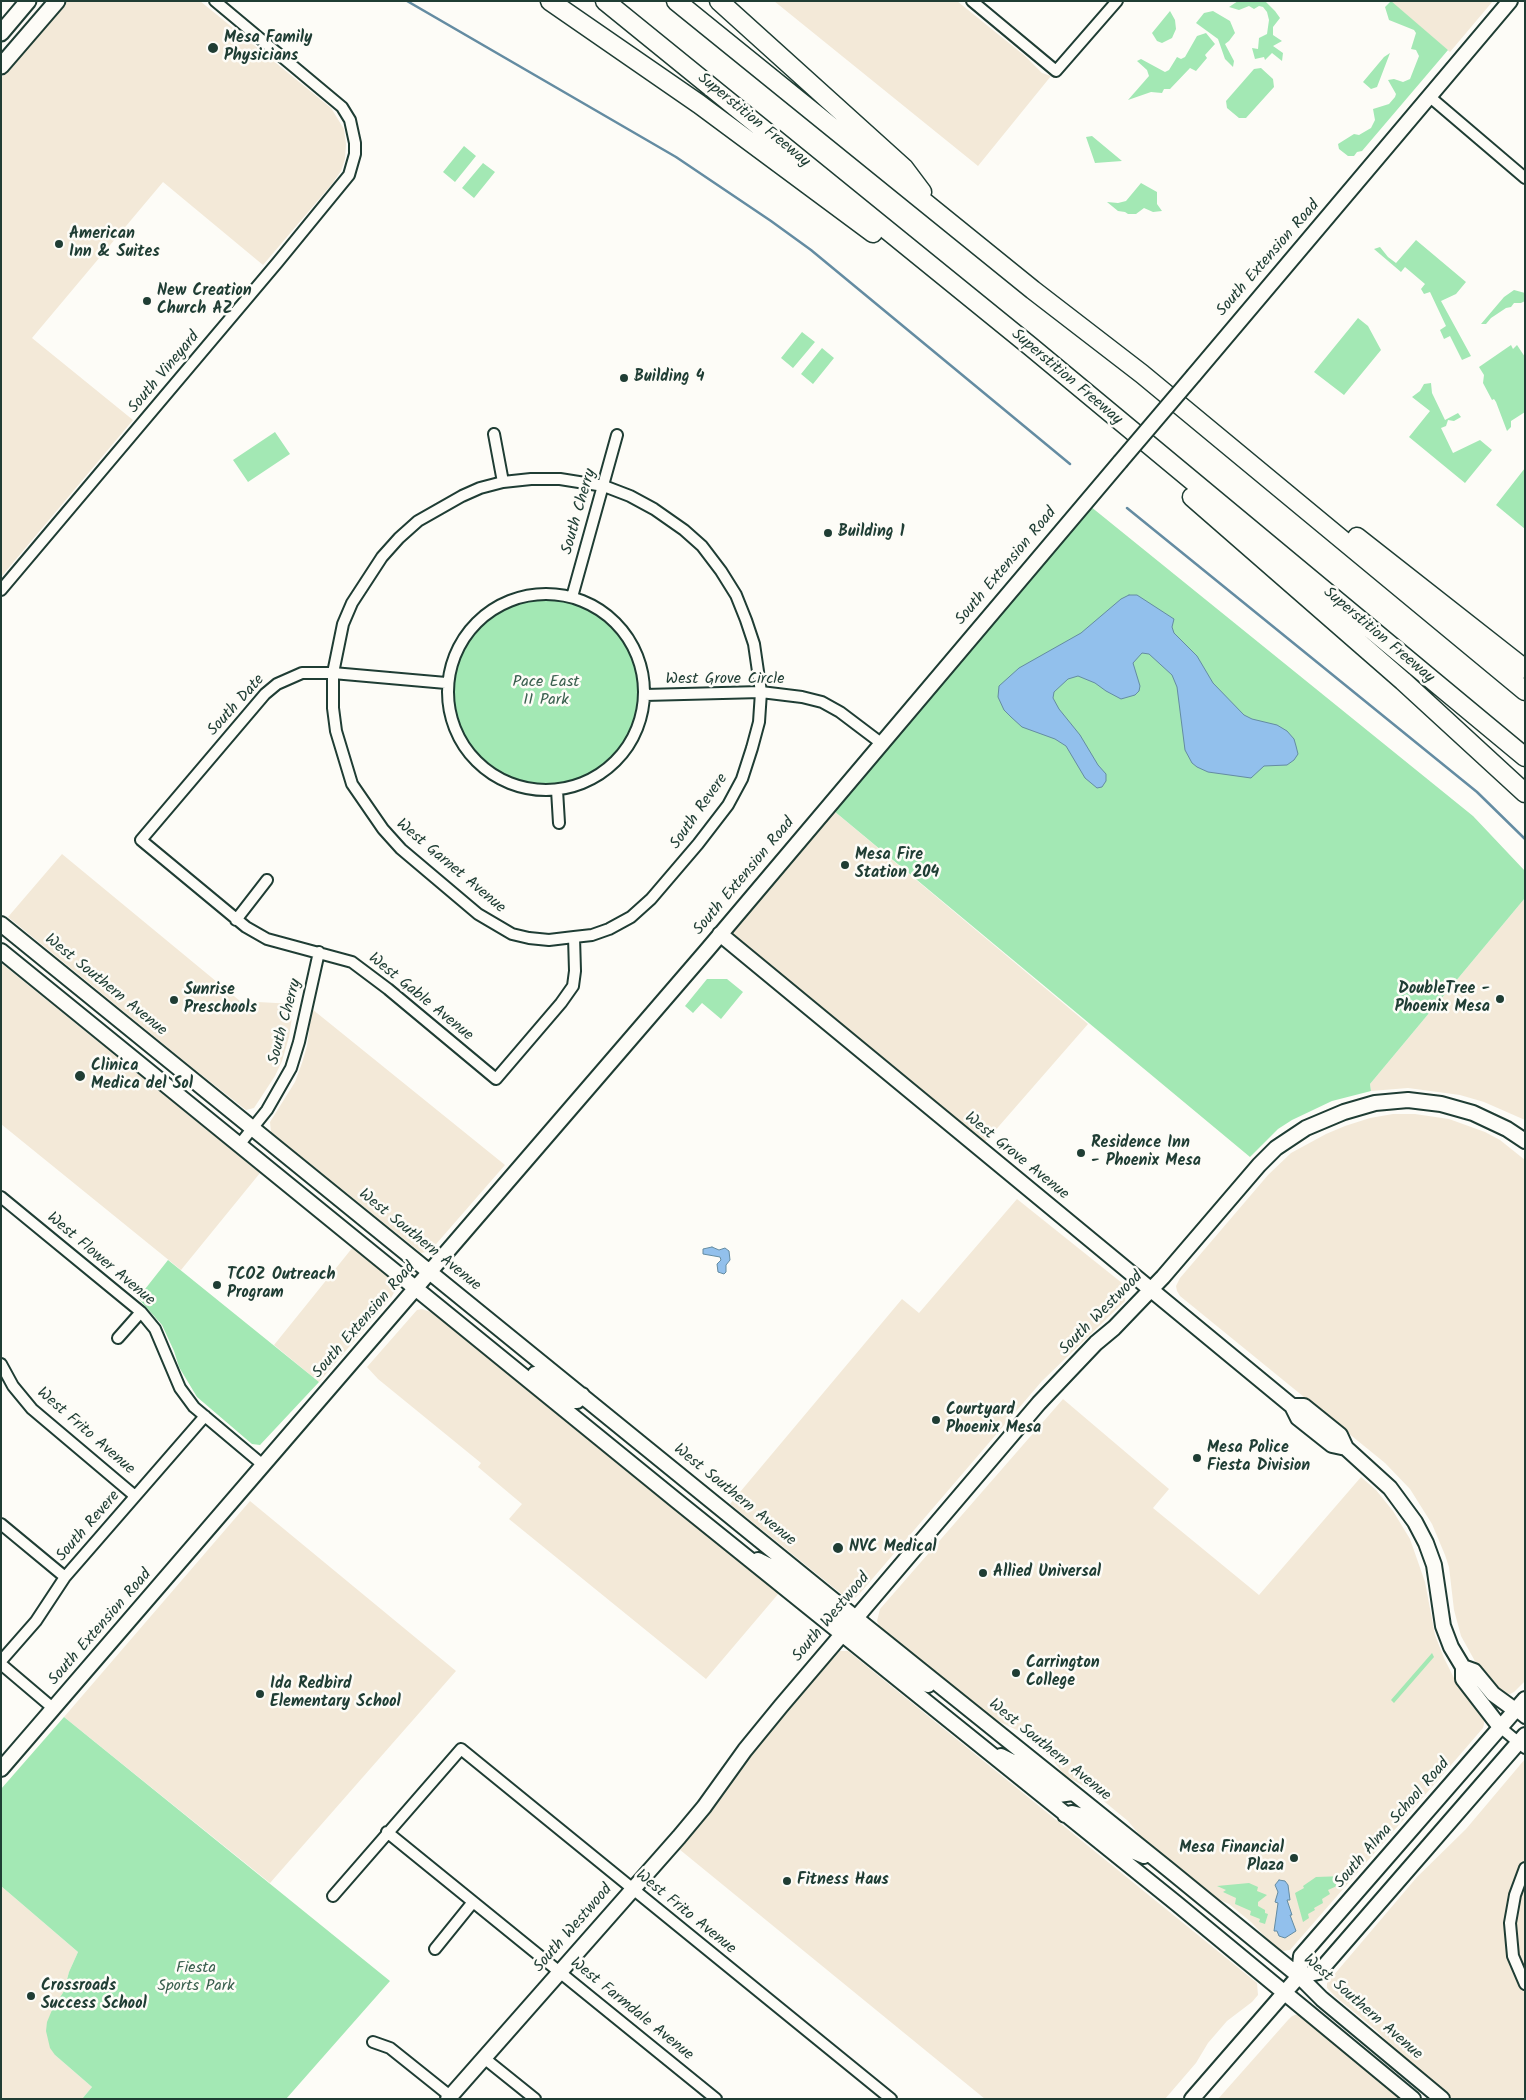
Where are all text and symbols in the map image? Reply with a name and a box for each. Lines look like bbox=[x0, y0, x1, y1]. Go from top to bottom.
place label: Mesa Family Physicians bbox=[224, 29, 312, 67]
marker: Mesa Family Physicians bbox=[206, 41, 220, 55]
street label: Superstition Freeway bbox=[693, 70, 813, 172]
street label: South Extension Road bbox=[1213, 197, 1325, 321]
place label: American Inn & Suites bbox=[69, 225, 160, 263]
marker: American Inn & Suites bbox=[53, 238, 65, 250]
place label: New Creation Church AZ bbox=[157, 282, 252, 320]
marker: New Creation Church AZ bbox=[141, 295, 153, 307]
street label: Superstition Freeway bbox=[1007, 326, 1125, 430]
street label: South Vineyard bbox=[125, 328, 205, 418]
place label: Building 4 bbox=[634, 368, 704, 388]
marker: Building 4 bbox=[618, 372, 630, 384]
street label: South Cherry bbox=[559, 467, 601, 557]
street label: South Extension Road bbox=[952, 504, 1062, 630]
place label: Building 1 bbox=[838, 523, 905, 543]
marker: Building 1 bbox=[822, 527, 834, 539]
street label: Superstition Freeway bbox=[1319, 584, 1437, 688]
street label: West Grove Circle bbox=[666, 670, 784, 690]
street label: South Date bbox=[204, 671, 270, 741]
park label: Pace East II Park bbox=[513, 673, 579, 711]
street label: South Revere bbox=[667, 771, 733, 853]
street label: South Extension Road bbox=[690, 814, 800, 940]
street label: West Garnet Avenue bbox=[391, 816, 509, 918]
place label: Mesa Fire Station 204 bbox=[855, 846, 939, 884]
marker: Mesa Fire Station 204 bbox=[839, 859, 851, 871]
street label: West Southern Avenue bbox=[40, 931, 170, 1041]
street label: West Gable Avenue bbox=[364, 950, 476, 1046]
street label: South Cherry bbox=[265, 977, 307, 1067]
place label: DoubleTree - Phoenix Mesa bbox=[1395, 980, 1490, 1018]
place label: Sunrise Preschools bbox=[184, 981, 257, 1019]
marker: DoubleTree - Phoenix Mesa bbox=[1494, 993, 1506, 1005]
marker: Sunrise Preschools bbox=[168, 994, 180, 1006]
place label: Clinica Medica del Sol bbox=[91, 1057, 193, 1095]
marker: Clinica Medica del Sol bbox=[73, 1069, 87, 1083]
street label: West Grove Avenue bbox=[960, 1109, 1072, 1205]
place label: Residence Inn - Phoenix Mesa bbox=[1091, 1134, 1201, 1172]
marker: Residence Inn - Phoenix Mesa bbox=[1075, 1147, 1087, 1159]
street label: West Southern Avenue bbox=[354, 1186, 484, 1296]
street label: West Flower Avenue bbox=[42, 1209, 158, 1311]
street label: South Extension Road bbox=[309, 1259, 421, 1383]
place label: TCOZ Outreach Program bbox=[227, 1266, 335, 1304]
street label: South Westwood bbox=[1056, 1268, 1148, 1360]
marker: TCOZ Outreach Program bbox=[211, 1279, 223, 1291]
street label: West Frito Avenue bbox=[32, 1384, 138, 1480]
place label: Courtyard Phoenix Mesa bbox=[946, 1401, 1041, 1439]
marker: Courtyard Phoenix Mesa bbox=[930, 1414, 942, 1426]
place label: Mesa Police Fiesta Division bbox=[1207, 1439, 1310, 1477]
street label: West Southern Avenue bbox=[669, 1441, 799, 1551]
marker: Mesa Police Fiesta Division bbox=[1191, 1452, 1203, 1464]
street label: South Revere bbox=[53, 1488, 125, 1566]
place label: NVC Medical bbox=[849, 1538, 937, 1558]
marker: NVC Medical bbox=[831, 1541, 845, 1555]
place label: Allied Universal bbox=[993, 1563, 1101, 1583]
street label: South Extension Road bbox=[45, 1566, 157, 1690]
marker: Allied Universal bbox=[977, 1567, 989, 1579]
street label: South Westwood bbox=[789, 1569, 875, 1667]
place label: Carrington College bbox=[1026, 1654, 1100, 1692]
marker: Carrington College bbox=[1010, 1667, 1022, 1679]
place label: Ida Redbird Elementary School bbox=[270, 1675, 401, 1713]
marker: Ida Redbird Elementary School bbox=[254, 1688, 266, 1700]
street label: West Southern Avenue bbox=[984, 1696, 1114, 1806]
street label: South Alma School Road bbox=[1331, 1755, 1455, 1893]
place label: Mesa Financial Plaza bbox=[1179, 1839, 1284, 1877]
marker: Mesa Financial Plaza bbox=[1288, 1852, 1300, 1864]
street label: West Frito Avenue bbox=[631, 1867, 739, 1959]
place label: Fitness Haus bbox=[797, 1871, 889, 1891]
marker: Fitness Haus bbox=[781, 1875, 793, 1887]
street label: South Westwood bbox=[530, 1881, 618, 1977]
street label: West Southern Avenue bbox=[1298, 1951, 1426, 2065]
street label: West Farmdale Avenue bbox=[565, 1954, 697, 2066]
park label: Fiesta Sports Park bbox=[157, 1959, 235, 1997]
place label: Crossroads Success School bbox=[41, 1977, 147, 2015]
marker: Crossroads Success School bbox=[25, 1990, 37, 2002]

